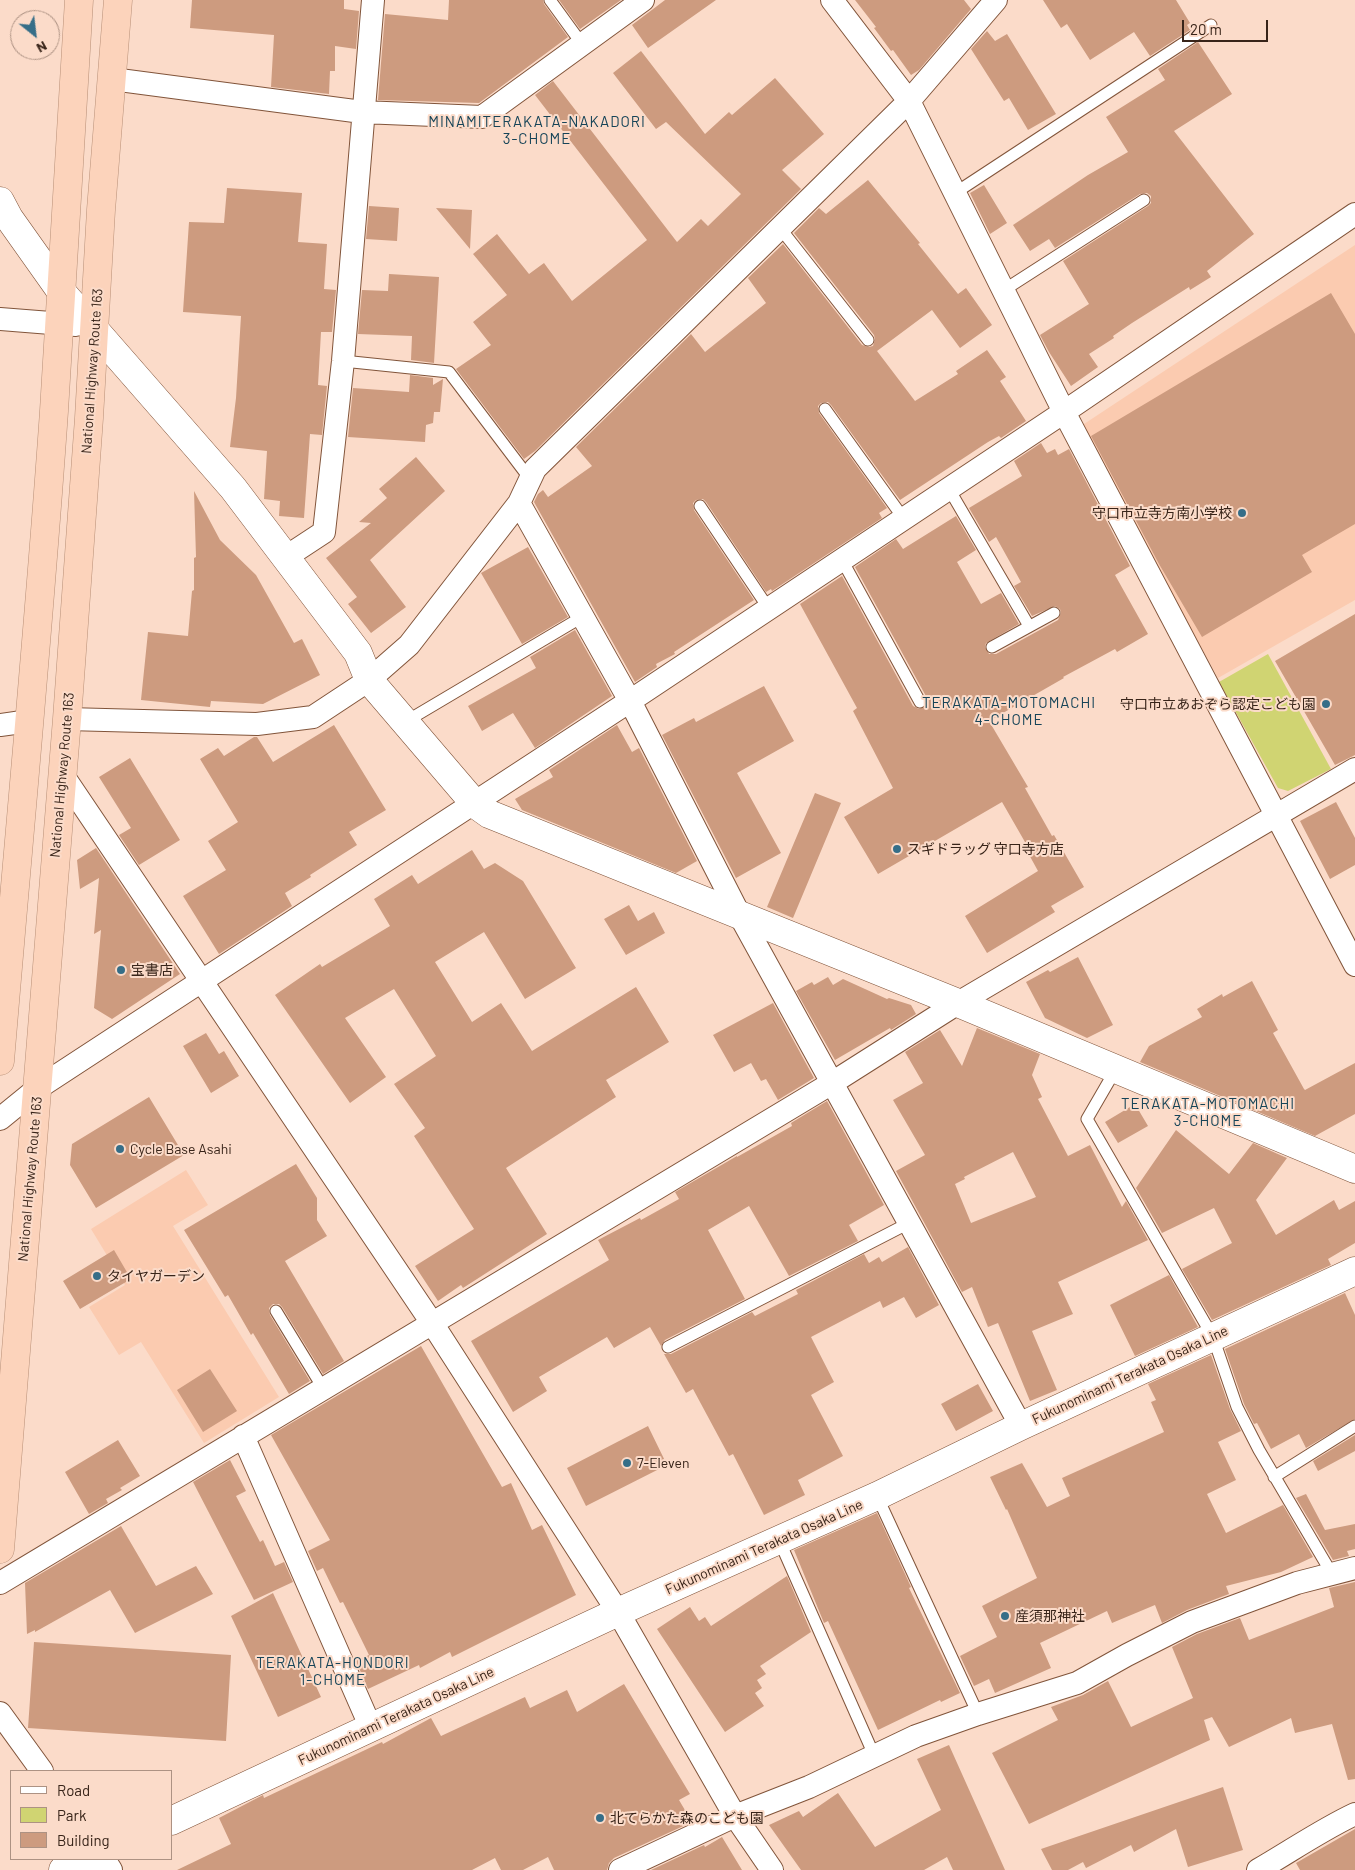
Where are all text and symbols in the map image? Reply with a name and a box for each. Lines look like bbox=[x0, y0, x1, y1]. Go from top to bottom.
north arrow bbox=[10, 10, 60, 60]
scale bar bbox=[1185, 10, 1271, 42]
text: 20 m bbox=[1190, 20, 1222, 38]
text: N bbox=[34, 38, 50, 57]
district label: MINAMITERAKATA-NAKADORI 3-CHOME bbox=[425, 113, 649, 148]
street label: National Highway Route 163 bbox=[78, 288, 106, 454]
place label: 守口市立寺方南小学校 bbox=[1092, 505, 1232, 521]
marker: 守口市立寺方南小学校 bbox=[1236, 507, 1248, 519]
street label: National Highway Route 163 bbox=[46, 692, 78, 858]
district label: TERAKATA-MOTOMACHI 4-CHOME bbox=[920, 694, 1098, 729]
place label: 守口市立あおぞら認定こども園 bbox=[1120, 696, 1316, 712]
marker: 守口市立あおぞら認定こども園 bbox=[1320, 698, 1332, 710]
place label: スギドラッグ 守口寺方店 bbox=[907, 841, 1064, 857]
marker: スギドラッグ 守口寺方店 bbox=[891, 843, 903, 855]
place label: 宝書店 bbox=[131, 962, 173, 978]
marker: 宝書店 bbox=[115, 964, 127, 976]
district label: TERAKATA-MOTOMACHI 3-CHOME bbox=[1119, 1095, 1297, 1130]
street label: National Highway Route 163 bbox=[14, 1096, 46, 1262]
place label: Cycle Base Asahi bbox=[130, 1141, 232, 1157]
marker: Cycle Base Asahi bbox=[114, 1143, 126, 1155]
place label: タイヤガーデン bbox=[107, 1268, 205, 1284]
marker: タイヤガーデン bbox=[91, 1270, 103, 1282]
street label: Fukunominami Terakata Osaka Line bbox=[1029, 1322, 1231, 1428]
place label: 7-Eleven bbox=[637, 1455, 690, 1471]
marker: 7-Eleven bbox=[621, 1457, 633, 1469]
street label: Fukunominami Terakata Osaka Line bbox=[663, 1496, 865, 1598]
place label: 産須那神社 bbox=[1015, 1608, 1085, 1624]
marker: 産須那神社 bbox=[999, 1610, 1011, 1622]
district label: TERAKATA-HONDORI 1-CHOME bbox=[254, 1654, 412, 1689]
street label: Fukunominami Terakata Osaka Line bbox=[295, 1663, 497, 1769]
legend bbox=[10, 1770, 172, 1860]
text: Road bbox=[57, 1781, 90, 1799]
text: Park bbox=[57, 1806, 86, 1824]
place label: 北てらかた森のこども園 bbox=[610, 1810, 764, 1826]
marker: 北てらかた森のこども園 bbox=[594, 1812, 606, 1824]
text: Building bbox=[57, 1831, 110, 1849]

